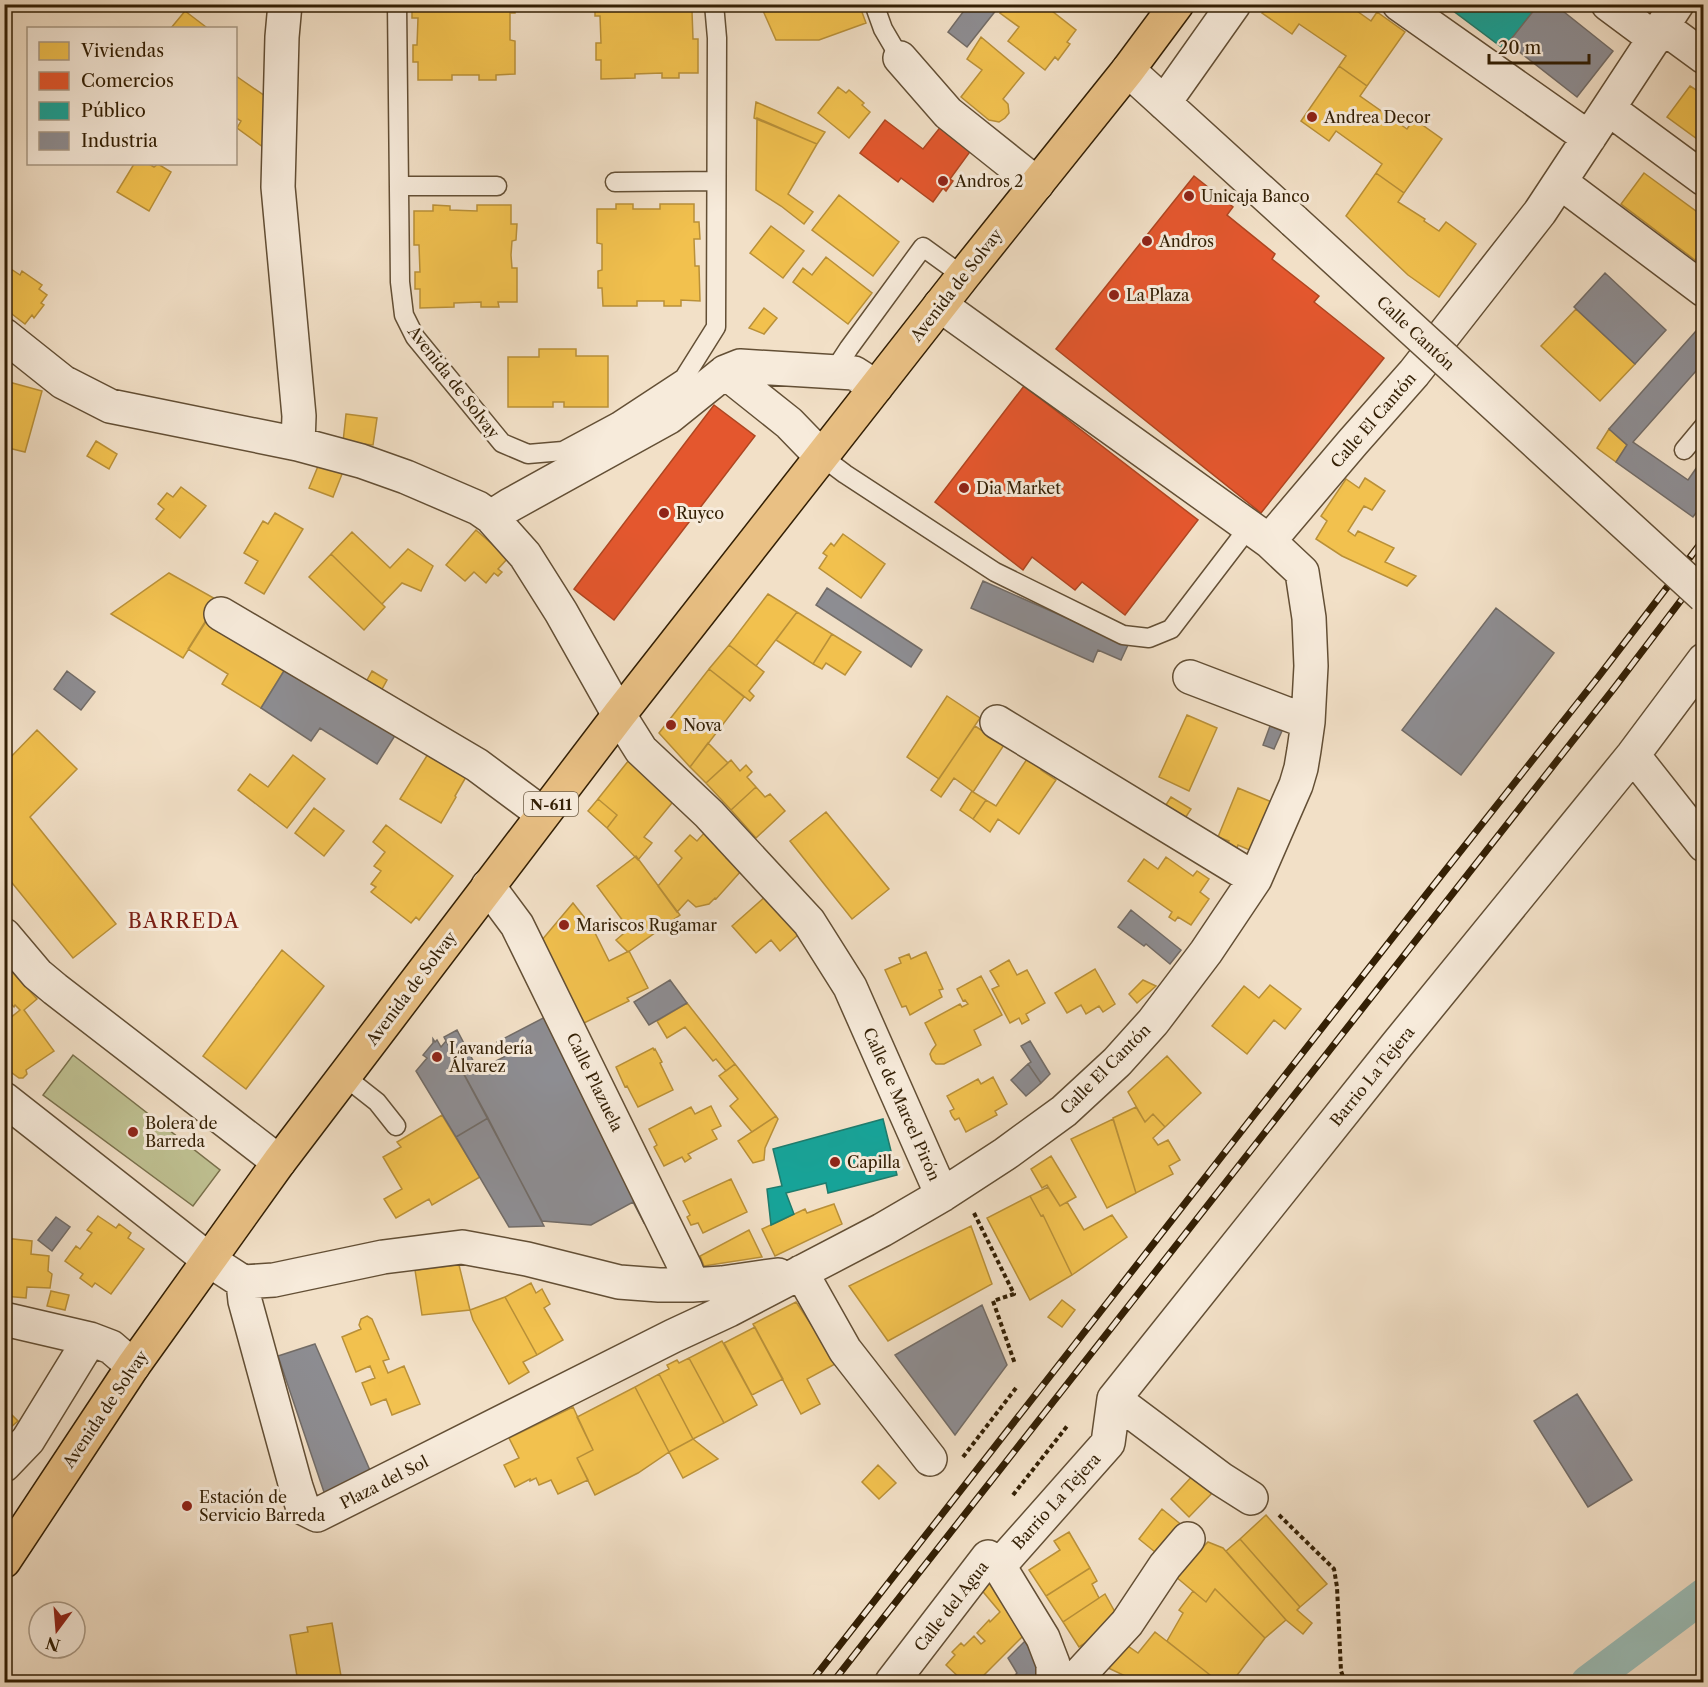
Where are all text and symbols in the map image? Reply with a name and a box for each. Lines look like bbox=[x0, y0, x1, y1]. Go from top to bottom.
legend bbox=[27, 27, 237, 165]
scale bar bbox=[1489, 27, 1590, 65]
text: 20 m bbox=[1498, 37, 1542, 59]
text: Viviendas bbox=[80, 40, 164, 62]
text: Comercios bbox=[81, 70, 174, 92]
text: Público bbox=[81, 100, 146, 122]
place label: Andrea Decor bbox=[1323, 107, 1431, 127]
marker: Andrea Decor bbox=[1305, 110, 1319, 124]
text: Industria bbox=[81, 130, 158, 152]
place label: Andros 2 bbox=[954, 171, 1023, 191]
marker: Andros 2 bbox=[936, 174, 950, 188]
place label: Unicaja Banco bbox=[1201, 186, 1310, 206]
marker: Unicaja Banco bbox=[1182, 189, 1196, 203]
street label: Avenida de Solvay bbox=[905, 224, 1007, 346]
place label: Andros bbox=[1158, 231, 1214, 251]
marker: Andros bbox=[1140, 234, 1154, 248]
place label: La Plaza bbox=[1126, 285, 1190, 305]
marker: La Plaza bbox=[1107, 288, 1121, 302]
street label: Calle Cantón bbox=[1373, 292, 1459, 374]
street label: Avenida de Solvay bbox=[403, 321, 505, 443]
street label: Calle El Cantón bbox=[1326, 368, 1420, 472]
place label: Dia Market bbox=[976, 478, 1061, 498]
marker: Dia Market bbox=[957, 481, 971, 495]
place label: Ruyco bbox=[676, 503, 724, 523]
marker: Ruyco bbox=[657, 506, 671, 520]
place label: Nova bbox=[683, 715, 722, 735]
marker: Nova bbox=[664, 718, 678, 732]
road number: N-611 bbox=[524, 792, 578, 816]
district label: BARREDA bbox=[128, 909, 240, 933]
place label: Mariscos Rugamar bbox=[576, 915, 717, 935]
marker: Mariscos Rugamar bbox=[557, 918, 571, 932]
street label: Avenida de Solvay bbox=[361, 926, 461, 1050]
street label: Calle El Cantón bbox=[1056, 1020, 1154, 1118]
street label: Barrio La Tejera bbox=[1326, 1022, 1419, 1130]
street label: Calle de Marcel Pirón bbox=[859, 1024, 945, 1184]
street label: Calle Plazuela bbox=[562, 1029, 628, 1135]
place label: Lavandería Álvarez bbox=[448, 1038, 533, 1076]
marker: Lavandería Álvarez bbox=[430, 1050, 444, 1064]
place label: Bolera de Barreda bbox=[145, 1113, 218, 1151]
marker: Bolera de Barreda bbox=[126, 1125, 140, 1139]
place label: Capilla bbox=[847, 1152, 901, 1172]
marker: Capilla bbox=[828, 1155, 842, 1169]
street label: Avenida de Solvay bbox=[58, 1346, 152, 1472]
street label: Barrio La Tejera bbox=[1008, 1448, 1105, 1553]
street label: Plaza del Sol bbox=[337, 1451, 432, 1513]
place label: Estación de Servicio Barreda bbox=[199, 1487, 326, 1525]
marker: Estación de Servicio Barreda bbox=[180, 1499, 194, 1513]
street label: Calle del Agua bbox=[910, 1556, 993, 1655]
north arrow bbox=[27, 1600, 87, 1660]
text: N bbox=[43, 1633, 62, 1656]

